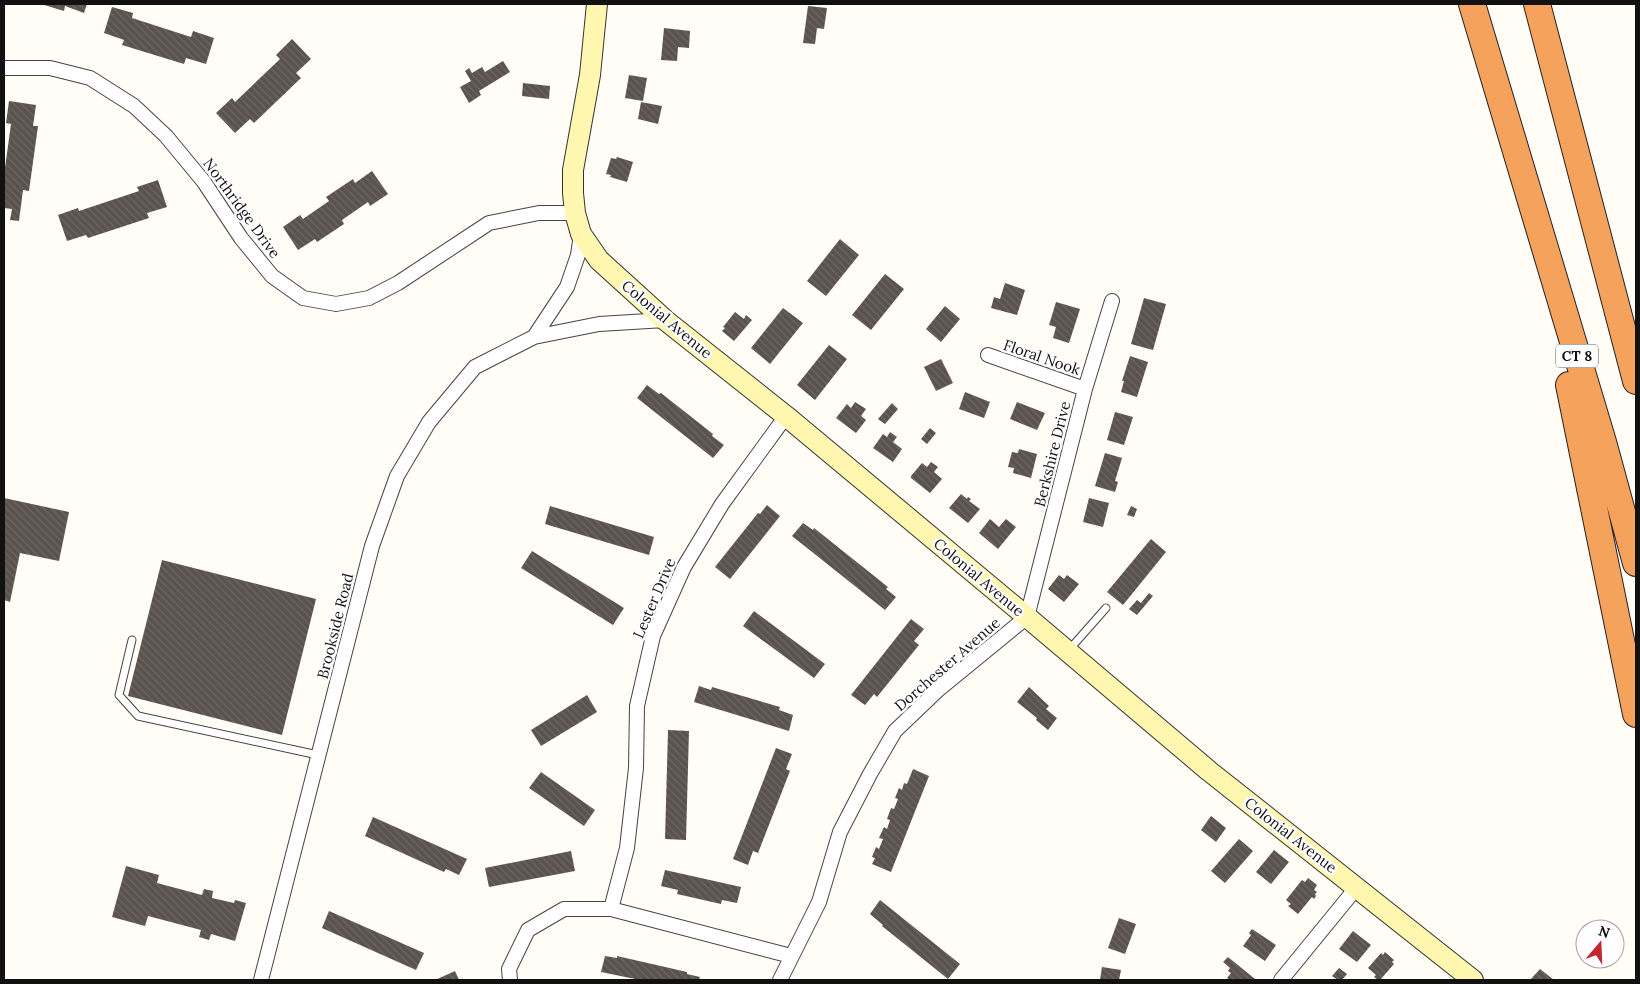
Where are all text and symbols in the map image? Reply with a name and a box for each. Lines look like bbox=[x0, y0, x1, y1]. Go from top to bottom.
street label: Northridge Drive bbox=[199, 154, 285, 262]
street label: Colonial Avenue bbox=[618, 276, 716, 362]
street label: Floral Nook bbox=[1001, 335, 1083, 379]
road number: CT 8 bbox=[1556, 344, 1598, 368]
street label: Berkshire Drive bbox=[1030, 399, 1074, 509]
street label: Colonial Avenue bbox=[930, 534, 1028, 620]
street label: Lester Drive bbox=[629, 555, 679, 641]
street label: Brookside Road bbox=[313, 571, 357, 681]
street label: Dorchester Avenue bbox=[890, 613, 1004, 715]
street label: Colonial Avenue bbox=[1241, 793, 1341, 877]
north arrow bbox=[1575, 919, 1625, 969]
text: N bbox=[1596, 921, 1612, 942]

